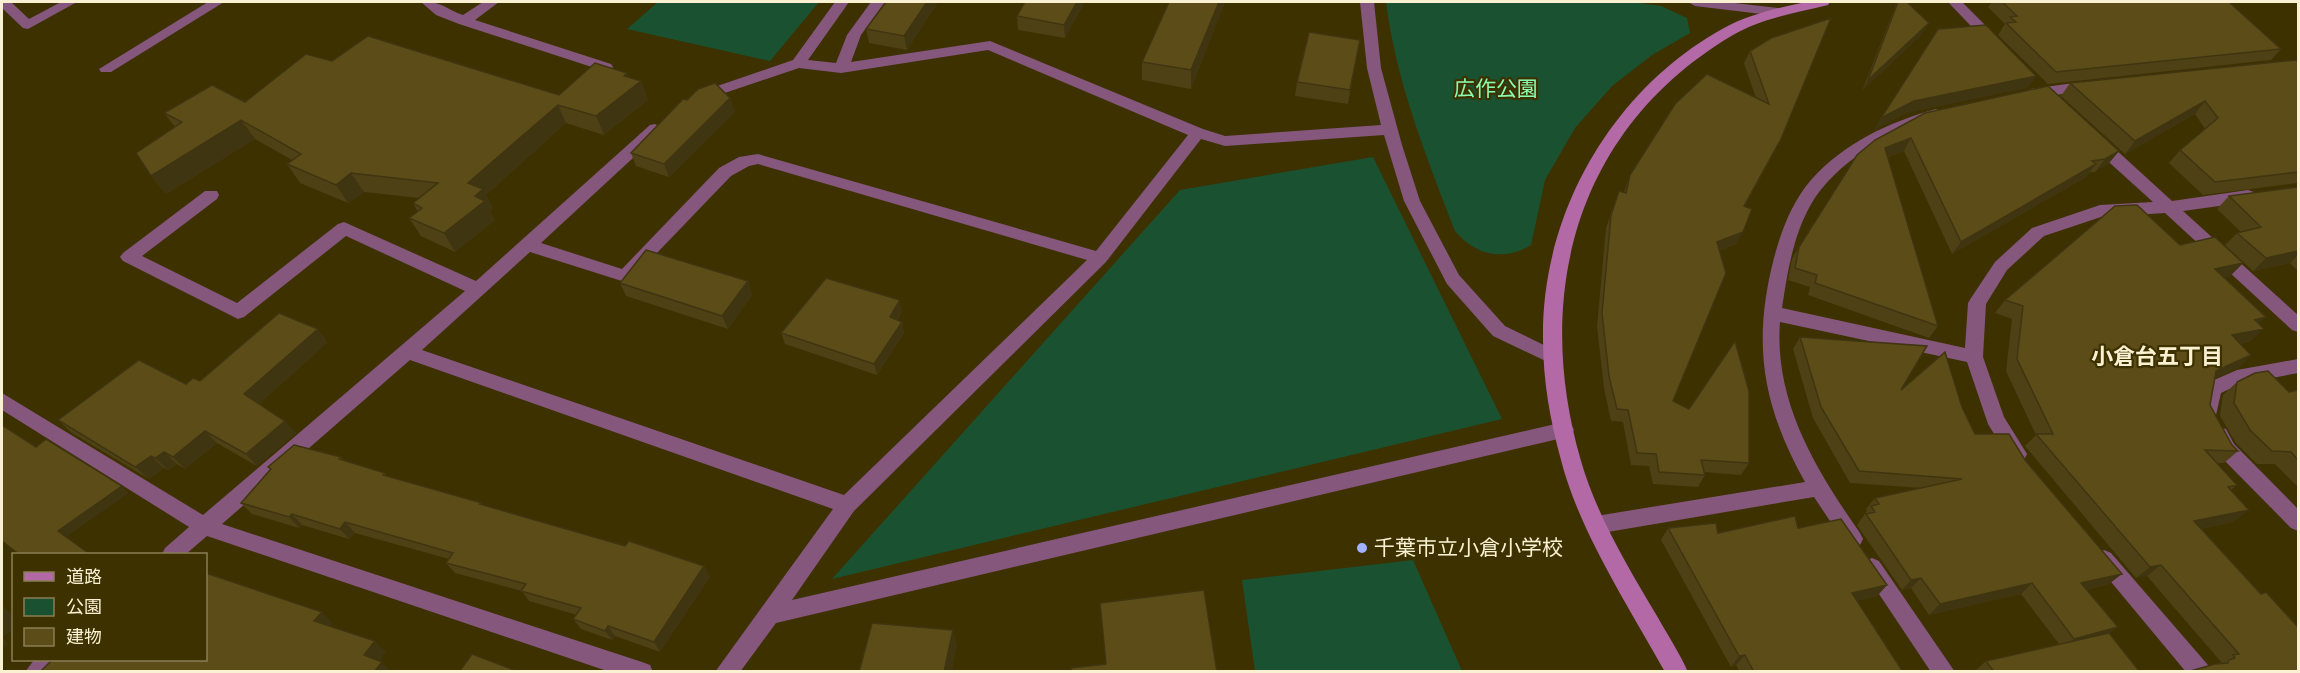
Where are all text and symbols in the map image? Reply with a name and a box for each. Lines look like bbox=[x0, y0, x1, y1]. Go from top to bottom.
park label: 広作公園 bbox=[1454, 76, 1538, 101]
district label: 小倉台五丁目 bbox=[2091, 343, 2223, 369]
place label: 千葉市立小倉小学校 bbox=[1374, 535, 1563, 560]
marker: 千葉市立小倉小学校 bbox=[1355, 541, 1369, 555]
legend bbox=[12, 553, 207, 661]
text: 道路 bbox=[66, 566, 102, 587]
text: 公園 bbox=[66, 596, 102, 617]
text: 建物 bbox=[66, 626, 102, 647]

